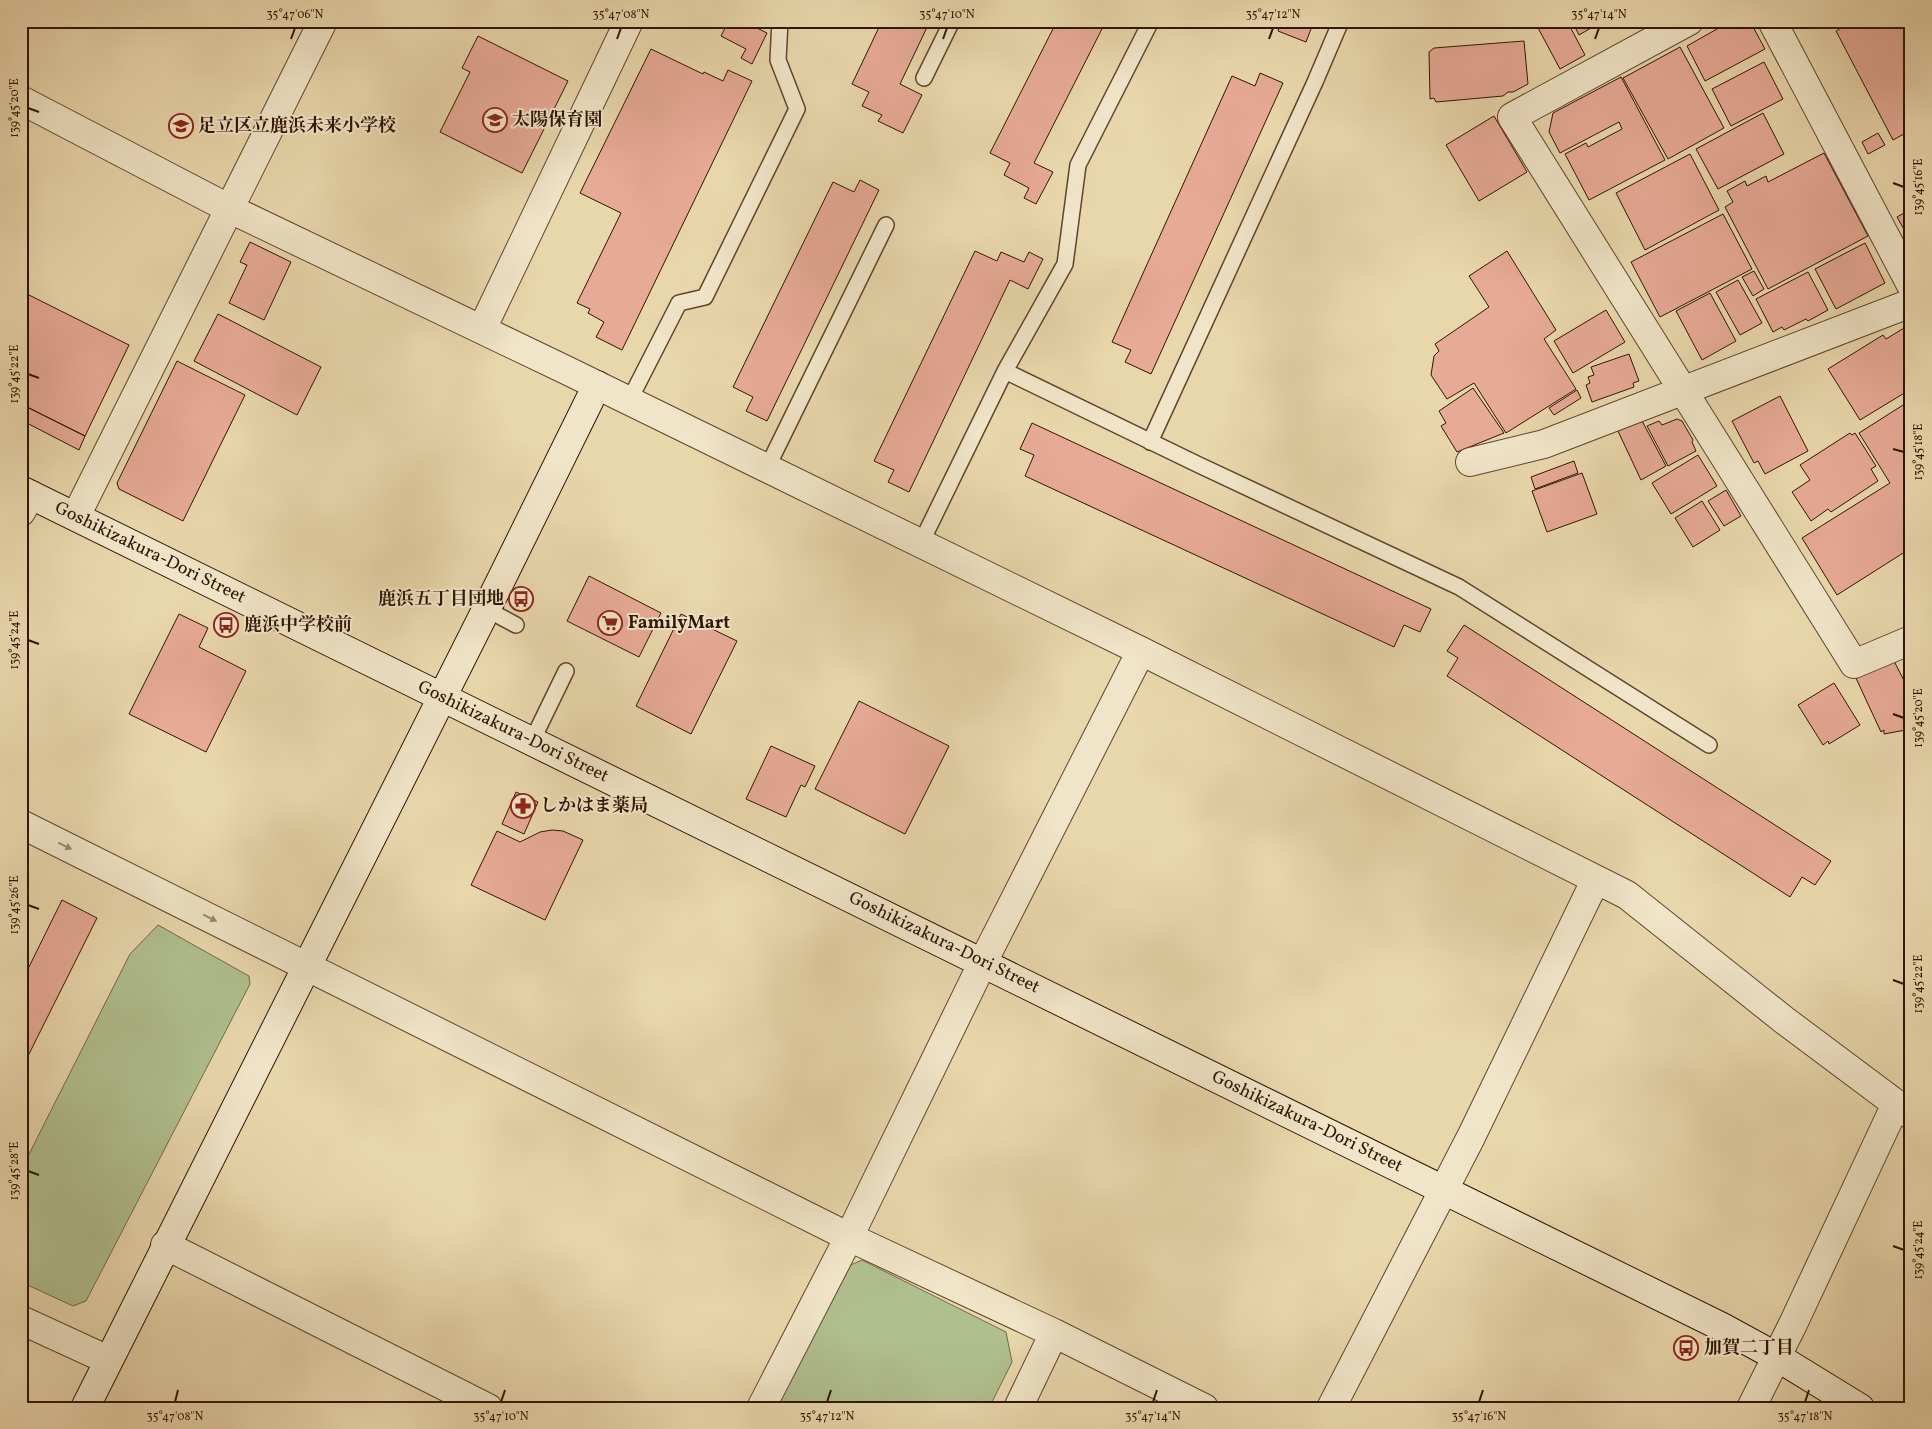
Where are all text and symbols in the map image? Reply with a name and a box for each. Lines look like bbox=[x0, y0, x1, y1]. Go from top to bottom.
text: 35°47'06"N bbox=[266, 7, 324, 23]
text: 35°47'08"N bbox=[593, 7, 650, 23]
text: 35°47'10"N bbox=[919, 7, 975, 23]
text: 35°47'12"N bbox=[1246, 7, 1300, 23]
text: 35°47'14"N bbox=[1571, 7, 1627, 23]
text: 139°45'20"E bbox=[7, 78, 23, 138]
school or university icon: 太陽保育園 bbox=[482, 107, 508, 133]
place label: 太陽保育園 bbox=[512, 108, 602, 133]
school or university icon: 足立区立鹿浜未来小学校 bbox=[168, 113, 194, 139]
place label: 足立区立鹿浜未来小学校 bbox=[198, 114, 396, 139]
text: 139°45'16"E bbox=[1911, 158, 1927, 216]
text: 139°45'22"E bbox=[7, 345, 23, 403]
text: 139°45'18"E bbox=[1911, 423, 1927, 481]
street label: Goshikizakura-Dori Street bbox=[50, 496, 250, 610]
bus stop icon: 鹿浜五丁目団地 bbox=[508, 586, 534, 612]
place label: 鹿浜五丁目団地 bbox=[378, 587, 504, 612]
text: 139°45'24"E bbox=[7, 610, 23, 670]
supermarket icon: FamilyMart bbox=[597, 610, 623, 636]
place label: FamilyMart bbox=[628, 611, 730, 636]
bus stop icon: 鹿浜中学校前 bbox=[213, 612, 239, 638]
place label: 鹿浜中学校前 bbox=[244, 613, 352, 638]
street label: Goshikizakura-Dori Street bbox=[413, 675, 613, 789]
text: 139°45'20"E bbox=[1911, 688, 1927, 748]
pharmacy icon: しかはま薬局 bbox=[510, 793, 536, 819]
place label: しかはま薬局 bbox=[540, 794, 648, 819]
one-way arrow bbox=[58, 842, 72, 850]
text: 139°45'26"E bbox=[7, 876, 23, 934]
street label: Goshikizakura-Dori Street bbox=[844, 886, 1044, 1000]
one-way arrow bbox=[203, 914, 218, 922]
text: 139°45'22"E bbox=[1911, 955, 1927, 1013]
street label: Goshikizakura-Dori Street bbox=[1207, 1065, 1407, 1179]
text: 139°45'28"E bbox=[7, 1142, 23, 1200]
text: 139°45'24"E bbox=[1911, 1220, 1927, 1280]
bus stop icon: 加賀二丁目 bbox=[1673, 1335, 1699, 1361]
place label: 加賀二丁目 bbox=[1704, 1336, 1794, 1361]
text: 35°47'08"N bbox=[147, 1409, 204, 1425]
text: 35°47'10"N bbox=[473, 1409, 529, 1425]
text: 35°47'12"N bbox=[800, 1409, 854, 1425]
text: 35°47'14"N bbox=[1125, 1409, 1181, 1425]
text: 35°47'16"N bbox=[1452, 1409, 1506, 1425]
text: 35°47'18"N bbox=[1778, 1409, 1832, 1425]

